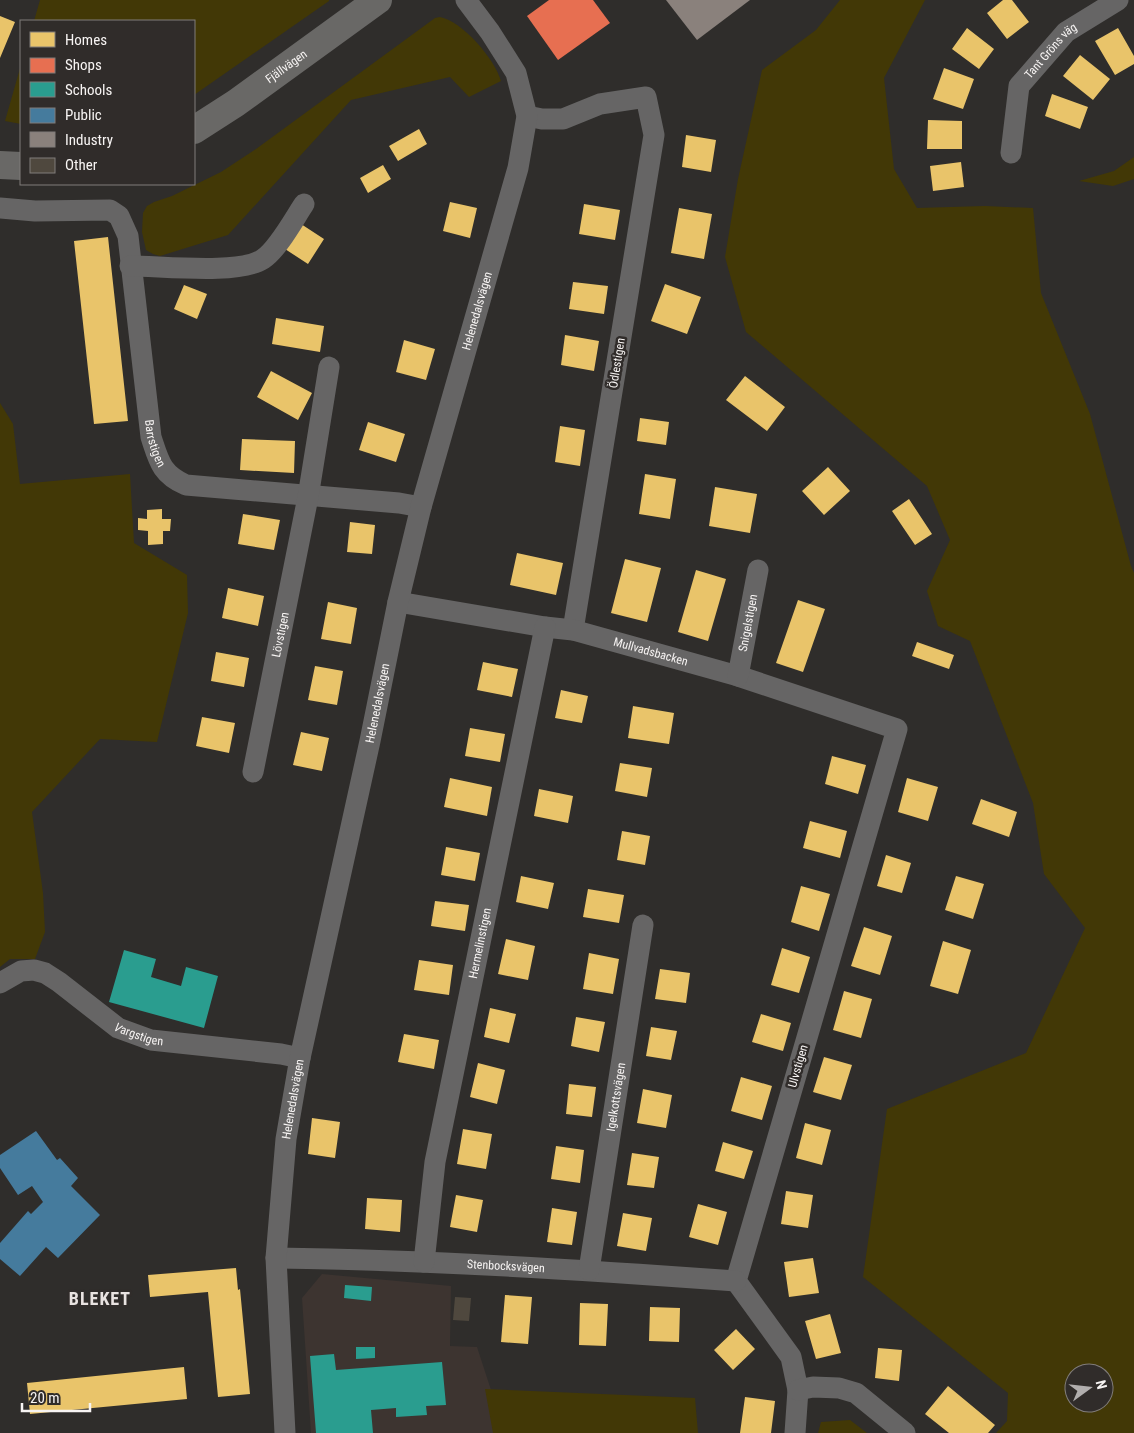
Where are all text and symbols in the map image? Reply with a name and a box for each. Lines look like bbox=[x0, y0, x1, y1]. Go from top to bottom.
legend bbox=[20, 20, 195, 185]
street label: Tant Gröns väg bbox=[1022, 20, 1079, 82]
text: Homes bbox=[65, 31, 107, 49]
street label: Fjällvägen bbox=[263, 47, 310, 86]
text: Shops bbox=[65, 56, 102, 74]
text: Schools bbox=[65, 81, 112, 99]
text: Public bbox=[65, 106, 102, 124]
text: Industry bbox=[65, 131, 113, 149]
text: Other bbox=[65, 156, 98, 174]
street label: Helenedalsvägen bbox=[459, 270, 495, 352]
street label: Ödlestigen bbox=[605, 337, 628, 389]
street label: Barrstigen bbox=[142, 419, 168, 470]
street label: Snigelstigen bbox=[736, 593, 760, 653]
street label: Lövstigen bbox=[269, 611, 292, 659]
street label: Mullvadsbacken bbox=[612, 635, 690, 669]
street label: Helenedalsvägen bbox=[363, 662, 393, 744]
street label: Hermelinstigen bbox=[466, 906, 494, 980]
street label: Vargstigen bbox=[111, 1020, 164, 1048]
street label: Ulvstigen bbox=[785, 1043, 811, 1089]
street label: Helenedalsvägen bbox=[279, 1058, 307, 1140]
street label: Igelkottsvägen bbox=[604, 1061, 628, 1133]
street label: Stenbocksvägen bbox=[467, 1257, 545, 1275]
district label: BLEKET bbox=[69, 1288, 131, 1309]
north arrow bbox=[1064, 1363, 1114, 1413]
text: N bbox=[1093, 1378, 1110, 1391]
scale bar bbox=[22, 1380, 90, 1412]
text: 20 m bbox=[30, 1389, 60, 1407]

